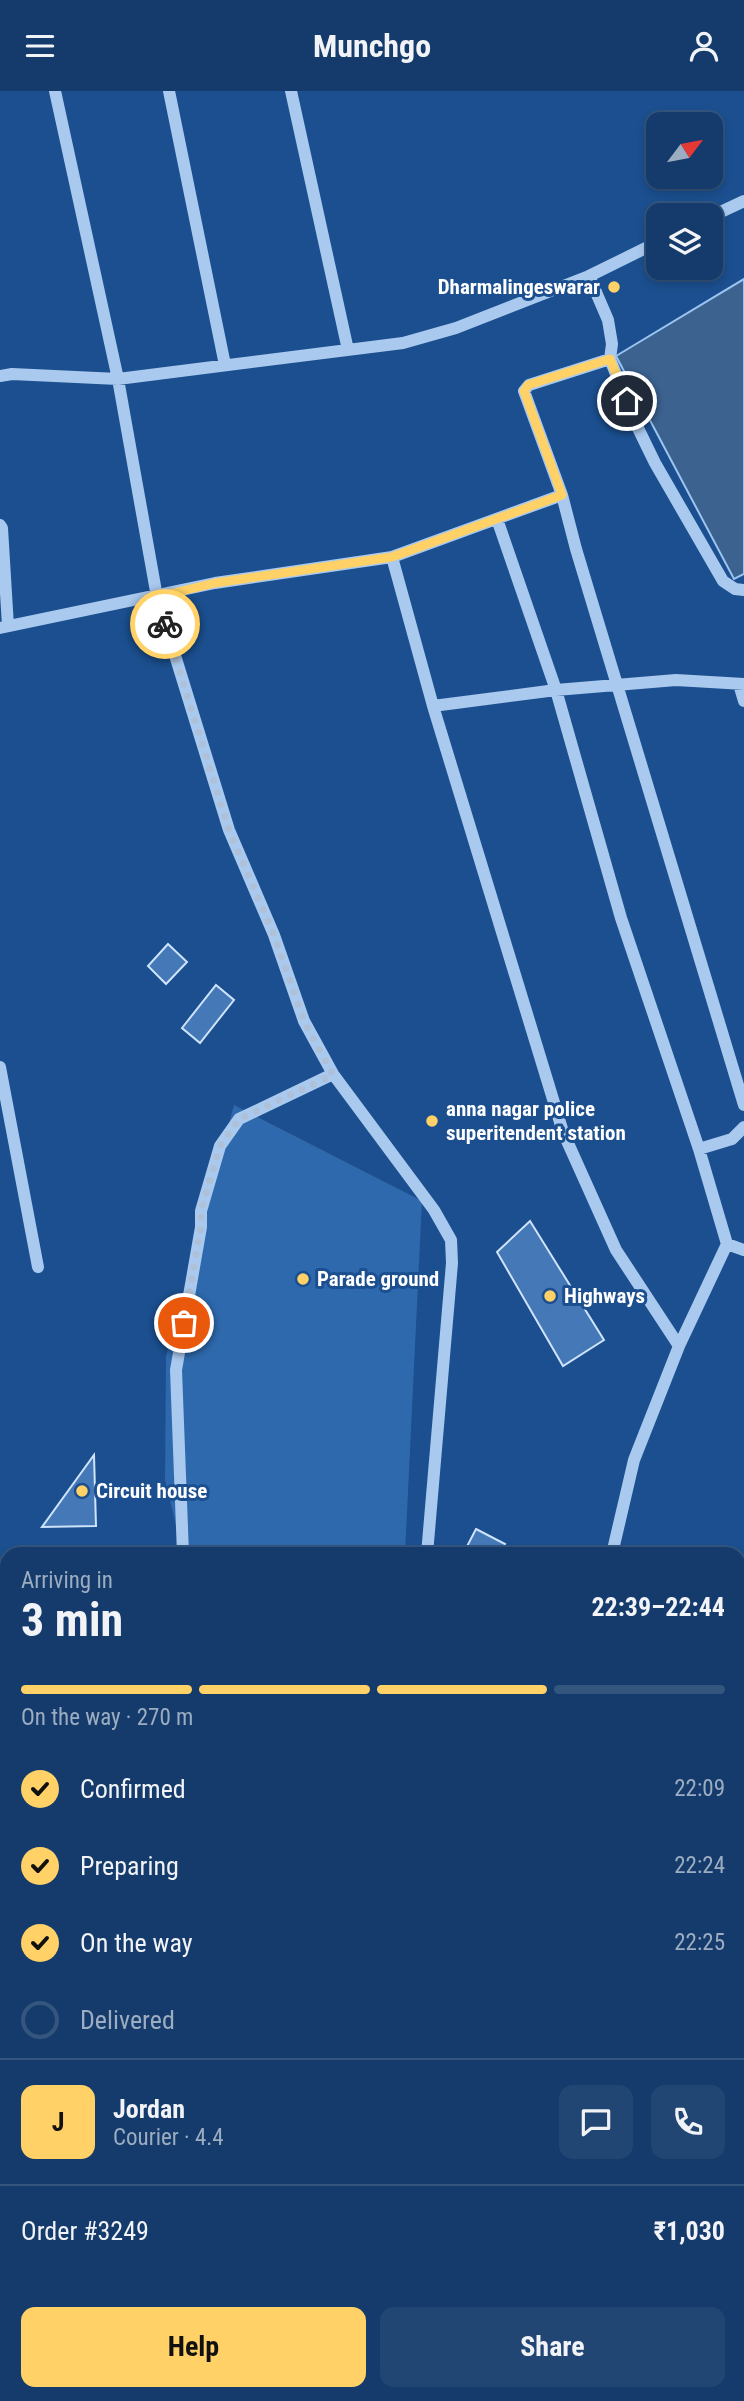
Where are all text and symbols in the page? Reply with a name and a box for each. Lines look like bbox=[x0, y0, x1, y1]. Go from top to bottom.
icon: menu bbox=[21, 27, 59, 65]
text: Munchgo bbox=[313, 27, 431, 65]
icon: person bbox=[685, 27, 723, 65]
north arrow bbox=[646, 112, 723, 189]
map controls bbox=[646, 112, 723, 280]
button: layers bbox=[646, 203, 723, 280]
place label: Dharmalingeswarar bbox=[438, 275, 600, 299]
marker: Dharmalingeswarar bbox=[606, 279, 622, 295]
pin bbox=[597, 371, 657, 431]
icon: home bbox=[608, 382, 646, 420]
courier bbox=[130, 589, 200, 659]
icon: bike bbox=[146, 605, 184, 643]
place label: anna nagar police superitendent station bbox=[446, 1097, 626, 1145]
marker: anna nagar police superitendent station bbox=[424, 1113, 440, 1129]
place label: Parade ground bbox=[317, 1267, 439, 1291]
marker: Parade ground bbox=[295, 1271, 311, 1287]
place label: Highways bbox=[564, 1284, 645, 1308]
marker: Highways bbox=[542, 1288, 558, 1304]
pin bbox=[154, 1293, 214, 1353]
icon: bag bbox=[165, 1304, 203, 1342]
place label: Circuit house bbox=[96, 1479, 207, 1503]
marker: Circuit house bbox=[74, 1483, 90, 1499]
text: Arriving in bbox=[21, 1567, 113, 1594]
text: 22:39–22:44 bbox=[591, 1592, 725, 1622]
text: 3 min bbox=[21, 1593, 123, 1647]
text: On the way · 270 m bbox=[21, 1704, 193, 1731]
icon: check bbox=[21, 1770, 59, 1808]
text: Confirmed bbox=[80, 1774, 186, 1804]
text: 22:09 bbox=[674, 1775, 725, 1802]
icon: check bbox=[21, 1847, 59, 1885]
text: Preparing bbox=[80, 1851, 179, 1881]
text: 22:24 bbox=[674, 1852, 725, 1879]
icon: check bbox=[21, 1924, 59, 1962]
text: On the way bbox=[80, 1928, 193, 1958]
text: 22:25 bbox=[674, 1929, 725, 1956]
text: Delivered bbox=[80, 2005, 175, 2035]
button: chat bbox=[559, 2085, 633, 2159]
button: phone bbox=[651, 2085, 725, 2159]
text: Jordan bbox=[113, 2094, 185, 2124]
text: J bbox=[52, 2107, 64, 2137]
text: Courier · 4.4 bbox=[113, 2124, 224, 2151]
text: Order #3249 bbox=[21, 2216, 149, 2246]
text: ₹1,030 bbox=[654, 2216, 725, 2246]
button: Help bbox=[21, 2307, 366, 2387]
button: Share bbox=[380, 2307, 725, 2387]

